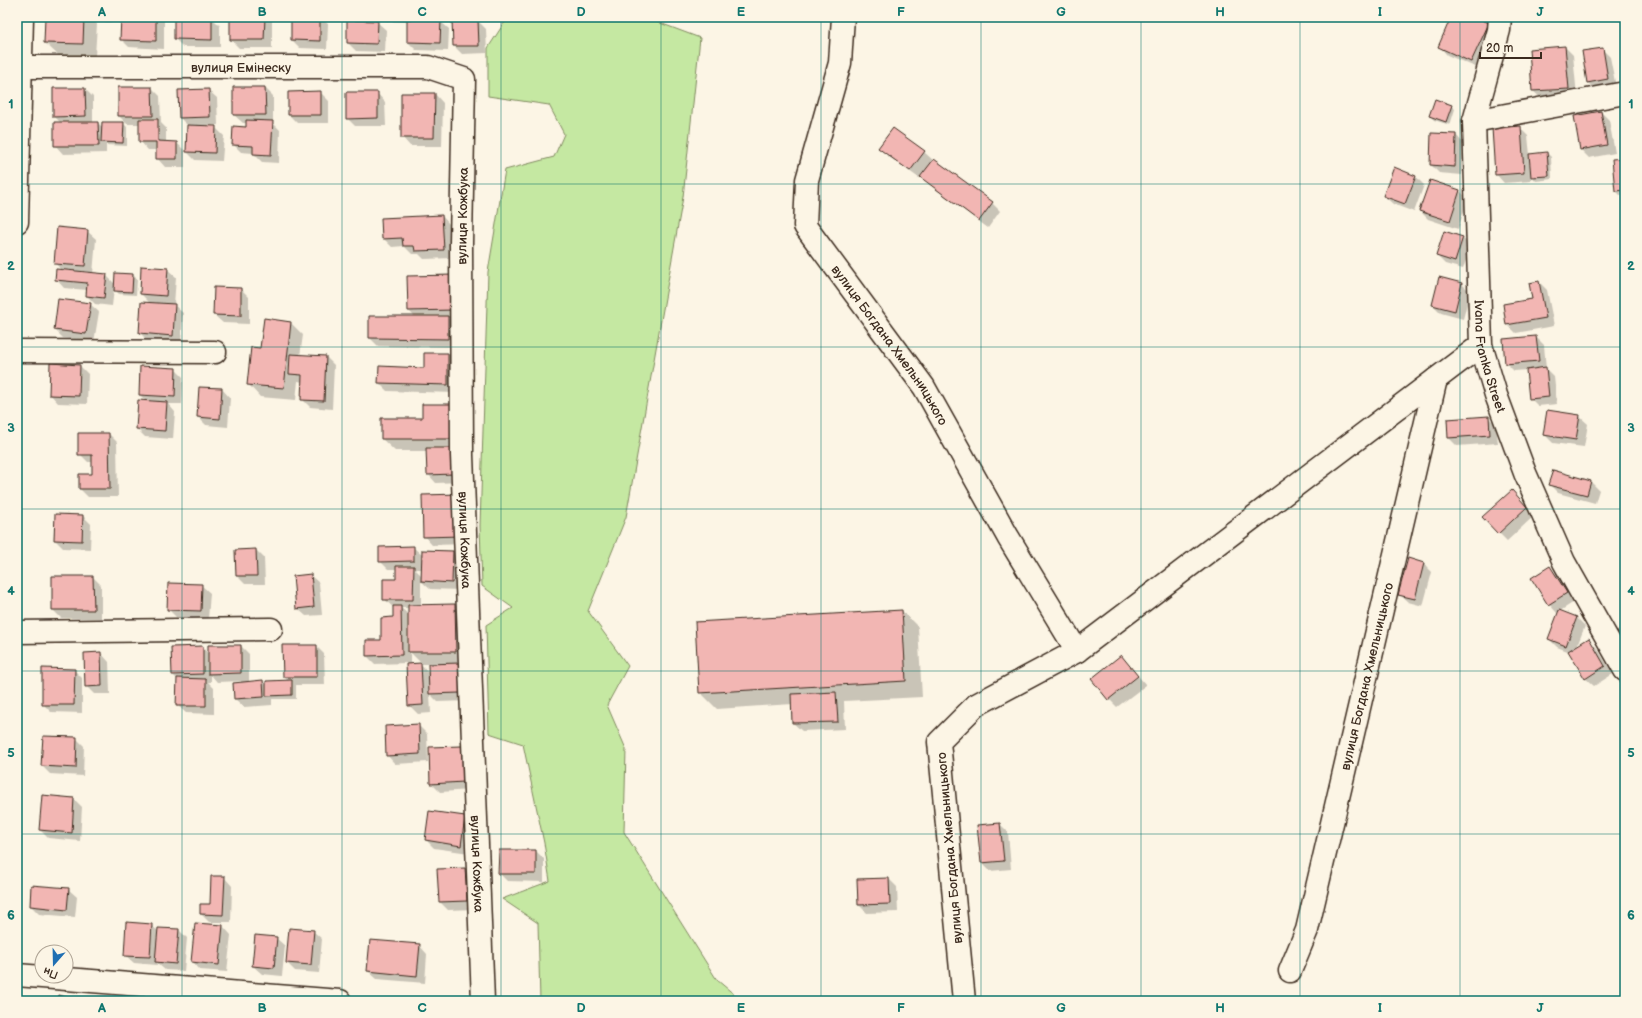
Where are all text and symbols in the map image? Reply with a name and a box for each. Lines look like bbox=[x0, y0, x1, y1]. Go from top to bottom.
text: A bbox=[97, 4, 106, 20]
text: B bbox=[257, 4, 267, 20]
text: C bbox=[417, 4, 427, 20]
text: D bbox=[576, 4, 586, 20]
text: E bbox=[737, 4, 746, 20]
text: F bbox=[897, 4, 905, 20]
text: G bbox=[1056, 4, 1066, 20]
text: H bbox=[1215, 4, 1225, 20]
text: I bbox=[1378, 4, 1382, 20]
text: J bbox=[1536, 4, 1544, 20]
scale bar bbox=[1480, 34, 1541, 60]
text: 20 m bbox=[1486, 41, 1513, 56]
street label: вулиця Емінеску bbox=[191, 60, 291, 76]
text: 1 bbox=[8, 96, 14, 112]
text: 1 bbox=[1628, 96, 1634, 112]
street label: вулиця Кожбука bbox=[454, 167, 472, 265]
text: 2 bbox=[7, 258, 15, 274]
text: 2 bbox=[1627, 258, 1635, 274]
street label: вулиця Богдана Хмельницького bbox=[828, 262, 951, 428]
street label: Ivana Franka Street bbox=[1471, 300, 1509, 415]
text: 3 bbox=[7, 420, 15, 436]
text: 3 bbox=[1627, 420, 1635, 436]
street label: вулиця Кожбука bbox=[454, 491, 474, 589]
street label: вулиця Богдана Хмельницького bbox=[1338, 581, 1397, 772]
text: 4 bbox=[7, 583, 15, 599]
text: 4 bbox=[1627, 583, 1635, 599]
text: 5 bbox=[7, 745, 15, 761]
text: 5 bbox=[1627, 745, 1635, 761]
street label: вулиця Богдана Хмельницького bbox=[934, 751, 966, 944]
street label: вулиця Кожбука bbox=[467, 815, 487, 913]
text: 6 bbox=[7, 907, 15, 923]
text: 6 bbox=[1627, 907, 1635, 923]
north arrow bbox=[34, 944, 74, 984]
text: Пн bbox=[42, 964, 60, 982]
text: A bbox=[97, 1000, 106, 1016]
text: B bbox=[257, 1000, 267, 1016]
text: C bbox=[417, 1000, 427, 1016]
text: D bbox=[576, 1000, 586, 1016]
text: E bbox=[737, 1000, 746, 1016]
text: F bbox=[897, 1000, 905, 1016]
text: G bbox=[1056, 1000, 1066, 1016]
text: H bbox=[1215, 1000, 1225, 1016]
text: I bbox=[1378, 1000, 1382, 1016]
text: J bbox=[1536, 1000, 1544, 1016]

